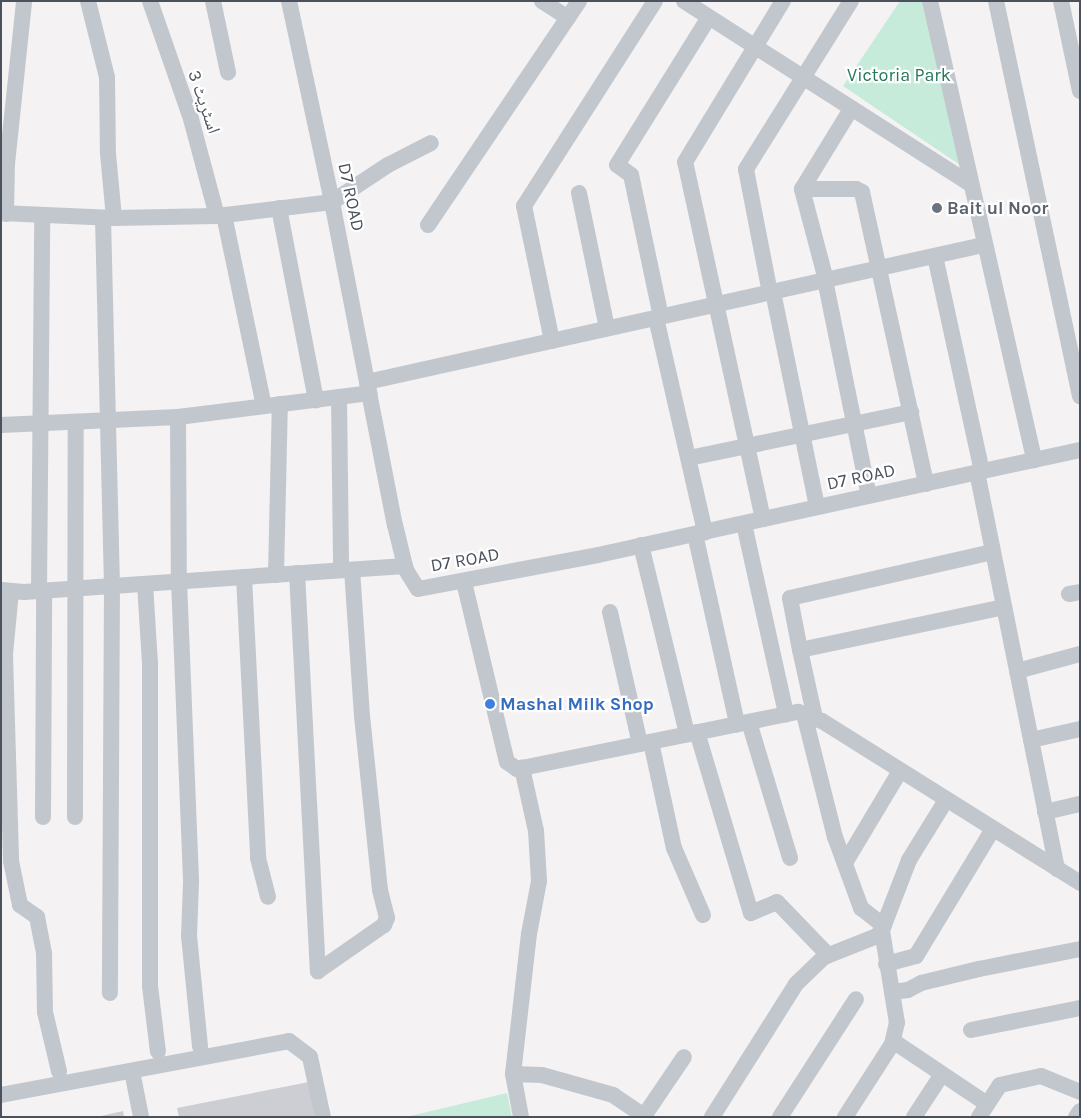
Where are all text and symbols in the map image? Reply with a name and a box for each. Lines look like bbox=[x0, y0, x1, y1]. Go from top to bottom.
park label: Victoria Park bbox=[847, 64, 951, 86]
street label: اسٹریٹ 3 bbox=[183, 67, 225, 137]
street label: D7 ROAD bbox=[333, 161, 369, 233]
place label: Bait ul Noor bbox=[947, 197, 1048, 219]
marker: Bait ul Noor bbox=[931, 202, 943, 214]
street label: D7 ROAD bbox=[825, 459, 897, 495]
street label: D7 ROAD bbox=[429, 543, 501, 577]
place label: Mashal Milk Shop bbox=[500, 693, 654, 715]
marker: Mashal Milk Shop bbox=[484, 698, 496, 710]

